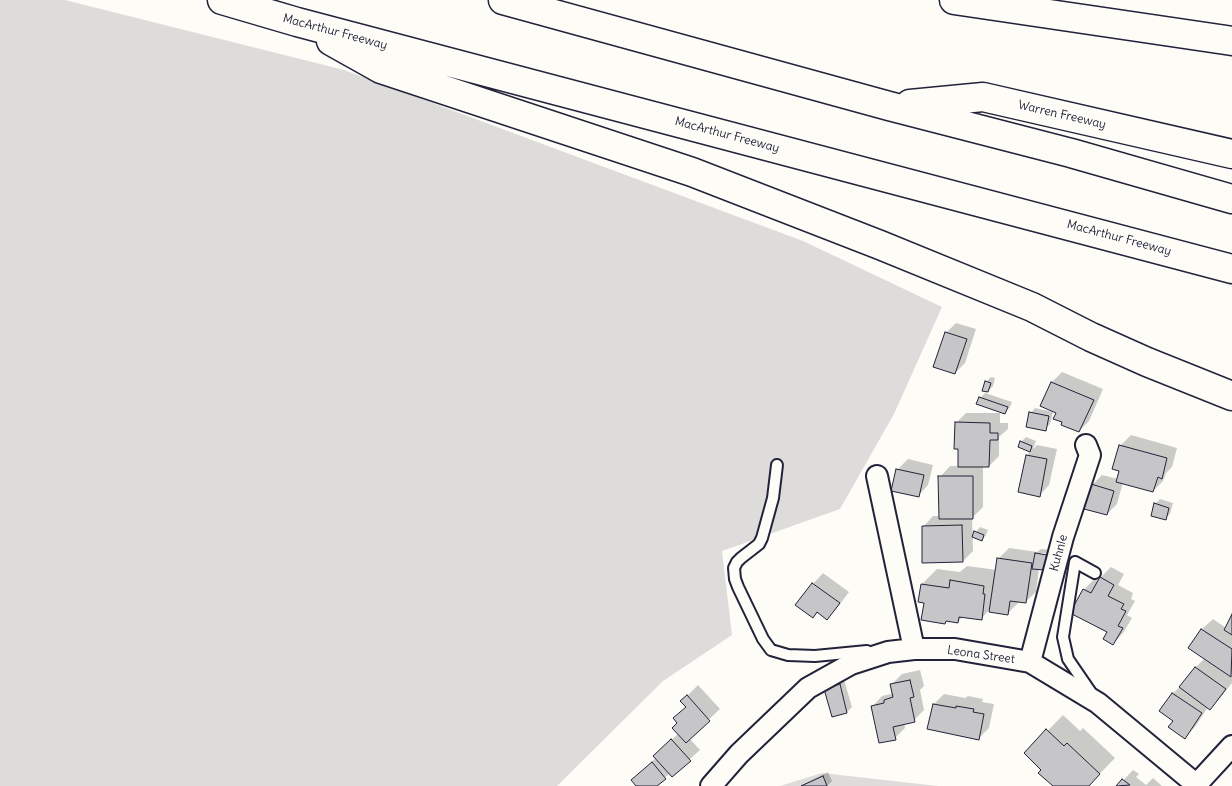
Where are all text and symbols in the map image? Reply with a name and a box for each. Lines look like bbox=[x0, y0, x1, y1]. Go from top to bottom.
street label: MacArthur Freeway bbox=[281, 11, 389, 53]
street label: Warren Freeway bbox=[1017, 98, 1107, 132]
street label: MacArthur Freeway bbox=[673, 114, 781, 156]
street label: MacArthur Freeway bbox=[1065, 217, 1173, 259]
street label: Kuhnle bbox=[1047, 533, 1071, 573]
street label: Leona Street bbox=[946, 643, 1016, 667]

